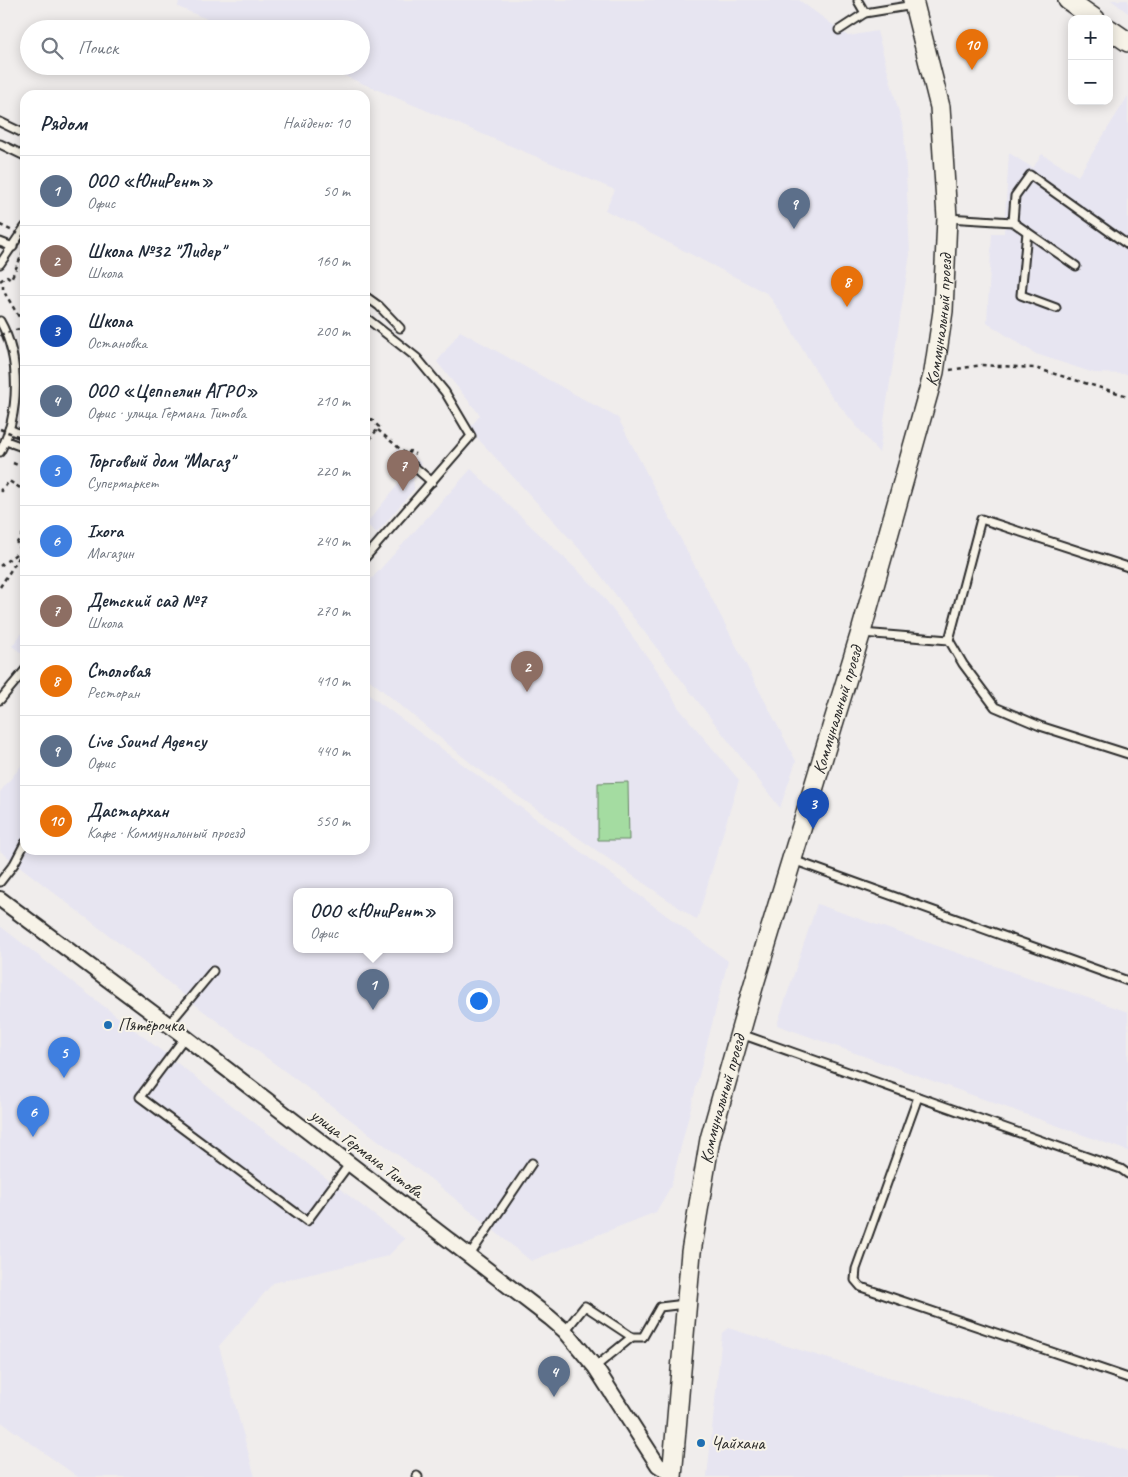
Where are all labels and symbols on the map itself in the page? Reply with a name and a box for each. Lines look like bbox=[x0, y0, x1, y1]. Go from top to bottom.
pin: 10 bbox=[956, 29, 988, 70]
pin: 9 bbox=[778, 188, 810, 229]
street label: Коммунальный проезд bbox=[920, 252, 957, 388]
pin: 8 bbox=[831, 266, 863, 307]
pin: 7 bbox=[387, 450, 419, 491]
street label: Коммунальный проезд bbox=[807, 642, 868, 777]
pin: 2 bbox=[511, 651, 543, 692]
pin: 3 bbox=[797, 788, 829, 829]
pin: 1 bbox=[357, 969, 389, 1010]
your location bbox=[466, 988, 492, 1014]
place label: Пятёрочка bbox=[118, 1014, 186, 1036]
marker: Пятёрочка bbox=[102, 1019, 114, 1031]
street label: Коммунальный проезд bbox=[695, 1030, 750, 1165]
pin: 5 bbox=[48, 1037, 80, 1078]
pin: 6 bbox=[17, 1096, 49, 1137]
street label: улица Германа Титова bbox=[306, 1103, 429, 1203]
pin: 4 bbox=[538, 1356, 570, 1397]
place label: Чайхана bbox=[711, 1432, 766, 1454]
marker: Чайхана bbox=[695, 1437, 707, 1449]

